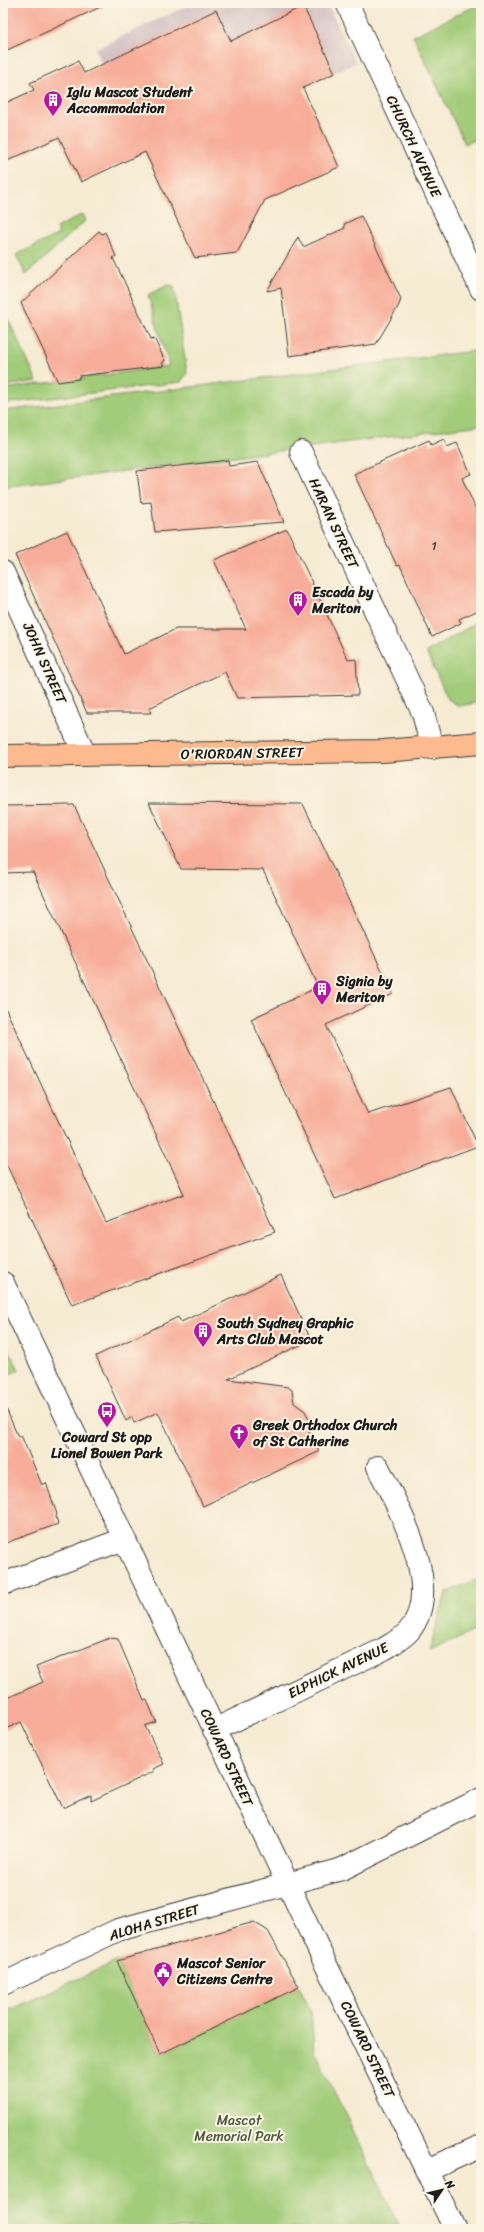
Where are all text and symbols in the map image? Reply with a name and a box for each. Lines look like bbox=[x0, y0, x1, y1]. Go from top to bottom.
place label: Iglu Mascot Student Accommodation bbox=[66, 80, 194, 121]
building icon: Iglu Mascot Student Accommodation bbox=[42, 89, 64, 117]
street label: CHURCH AVENUE bbox=[379, 91, 449, 203]
street label: HARAN STREET bbox=[301, 473, 366, 574]
house number: 1 bbox=[431, 535, 437, 557]
place label: Escada by Meriton bbox=[311, 580, 374, 621]
building icon: Escada by Meriton bbox=[287, 589, 309, 617]
street label: JOHN STREET bbox=[15, 617, 74, 709]
street label: O'RIORDAN STREET bbox=[180, 740, 305, 767]
place label: Signia by Meriton bbox=[335, 969, 393, 1010]
building icon: Signia by Meriton bbox=[311, 978, 333, 1006]
place label: South Sydney Graphic Arts Club Mascot bbox=[216, 1311, 354, 1352]
building icon: South Sydney Graphic Arts Club Mascot bbox=[192, 1320, 214, 1348]
bus stop icon: Coward St opp Lionel Bowen Park bbox=[96, 1400, 118, 1428]
place label: Greek Orthodox Church of St Catherine bbox=[252, 1413, 398, 1454]
church icon: Greek Orthodox Church of St Catherine bbox=[228, 1422, 250, 1450]
place label: Coward St opp Lionel Bowen Park bbox=[51, 1425, 163, 1466]
street label: ELPHICK AVENUE bbox=[284, 1635, 394, 1706]
street label: COWARD STREET bbox=[193, 1704, 261, 1812]
street label: ALOHA STREET bbox=[105, 1897, 204, 1948]
place label: Mascot Senior Citizens Centre bbox=[176, 1951, 274, 1992]
public building icon: Mascot Senior Citizens Centre bbox=[152, 1960, 174, 1988]
street label: COWARD STREET bbox=[333, 1996, 403, 2103]
park label: Mascot Memorial Park bbox=[194, 2108, 284, 2149]
north arrow bbox=[422, 2170, 462, 2210]
text: N bbox=[439, 2175, 460, 2193]

